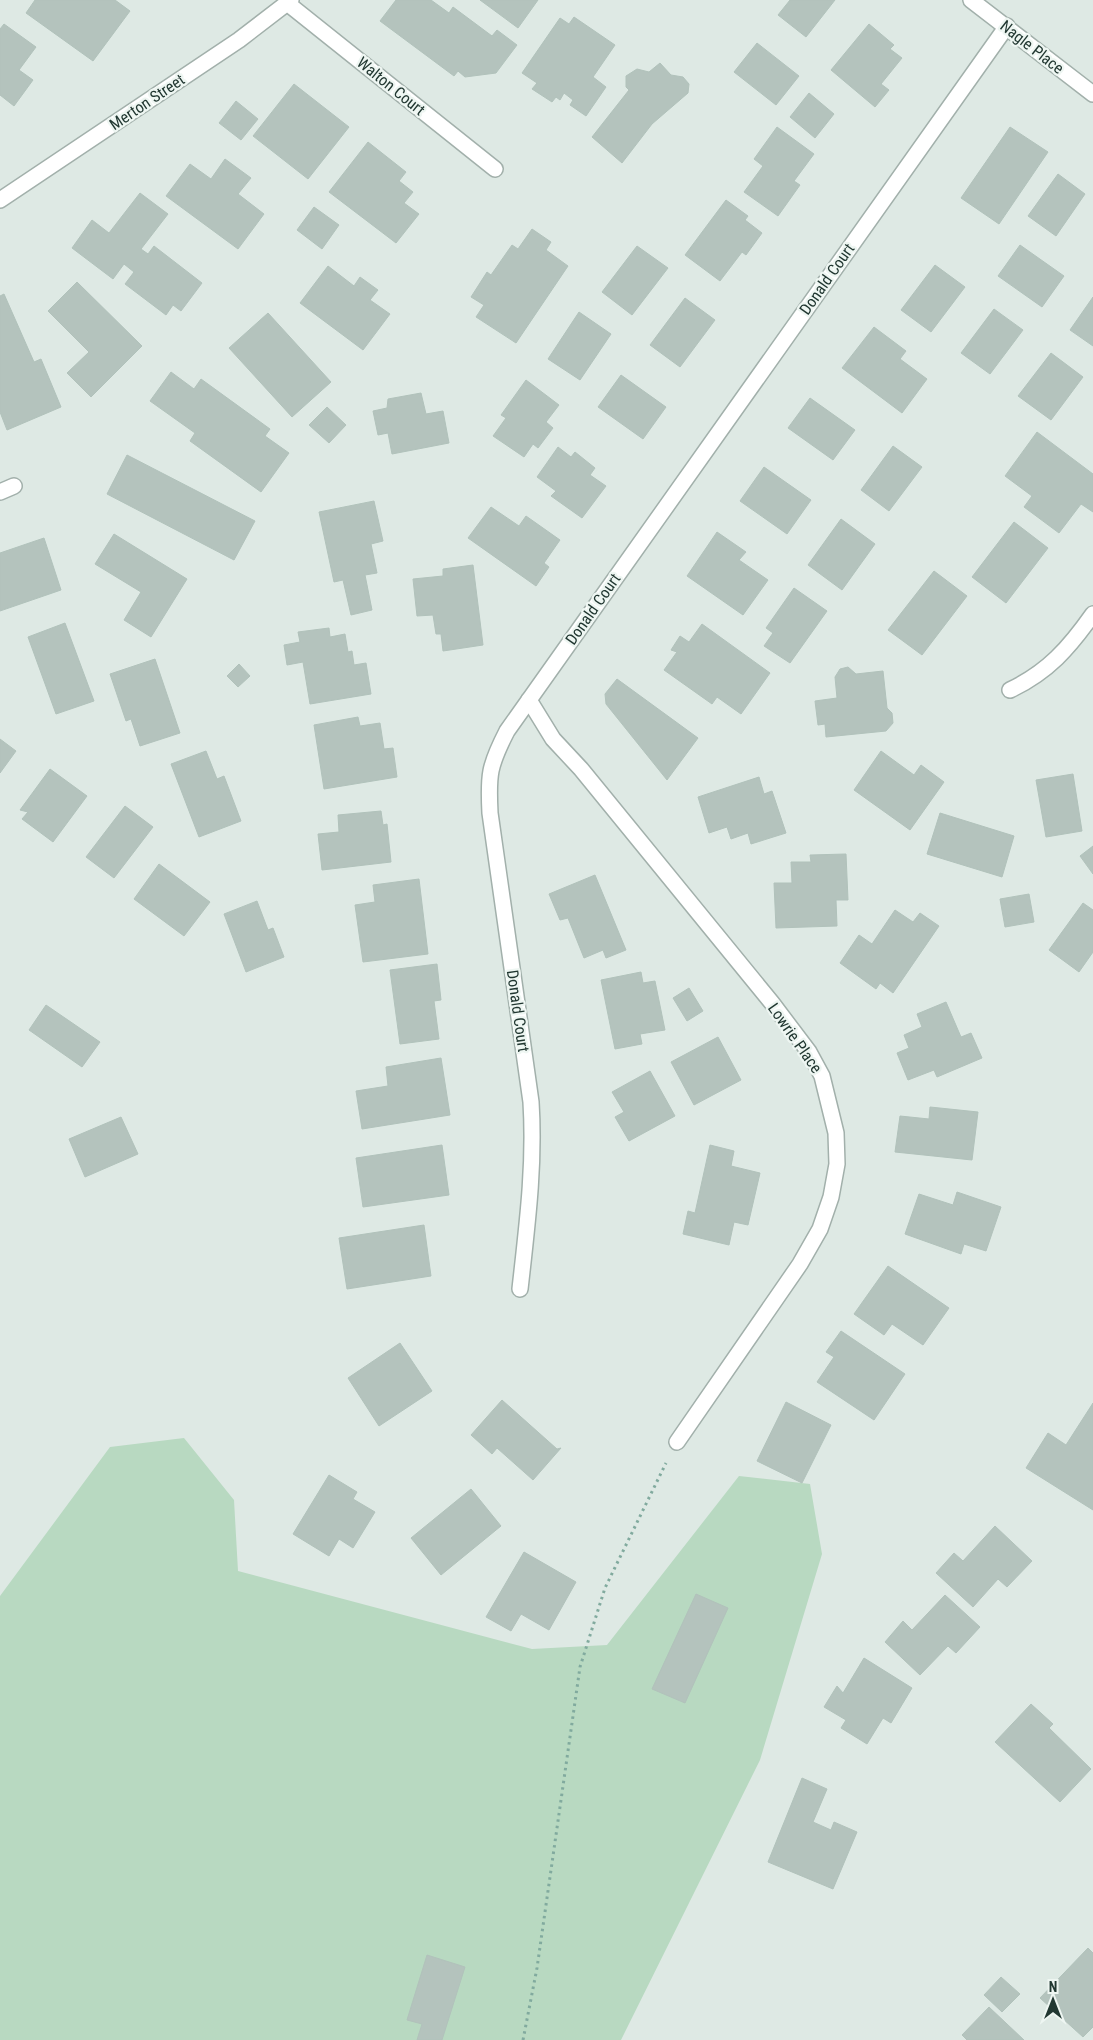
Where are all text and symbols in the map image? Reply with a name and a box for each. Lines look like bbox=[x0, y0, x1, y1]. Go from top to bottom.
street label: Nagle Place bbox=[996, 16, 1068, 78]
street label: Walton Court bbox=[353, 53, 429, 119]
street label: Merton Street bbox=[106, 70, 188, 134]
street label: Donald Court bbox=[795, 239, 859, 318]
street label: Donald Court bbox=[561, 569, 625, 648]
street label: Donald Court bbox=[503, 969, 533, 1054]
street label: Lowrie Place bbox=[764, 999, 826, 1077]
north arrow bbox=[1028, 1975, 1078, 2025]
text: N bbox=[1049, 1979, 1057, 1995]

